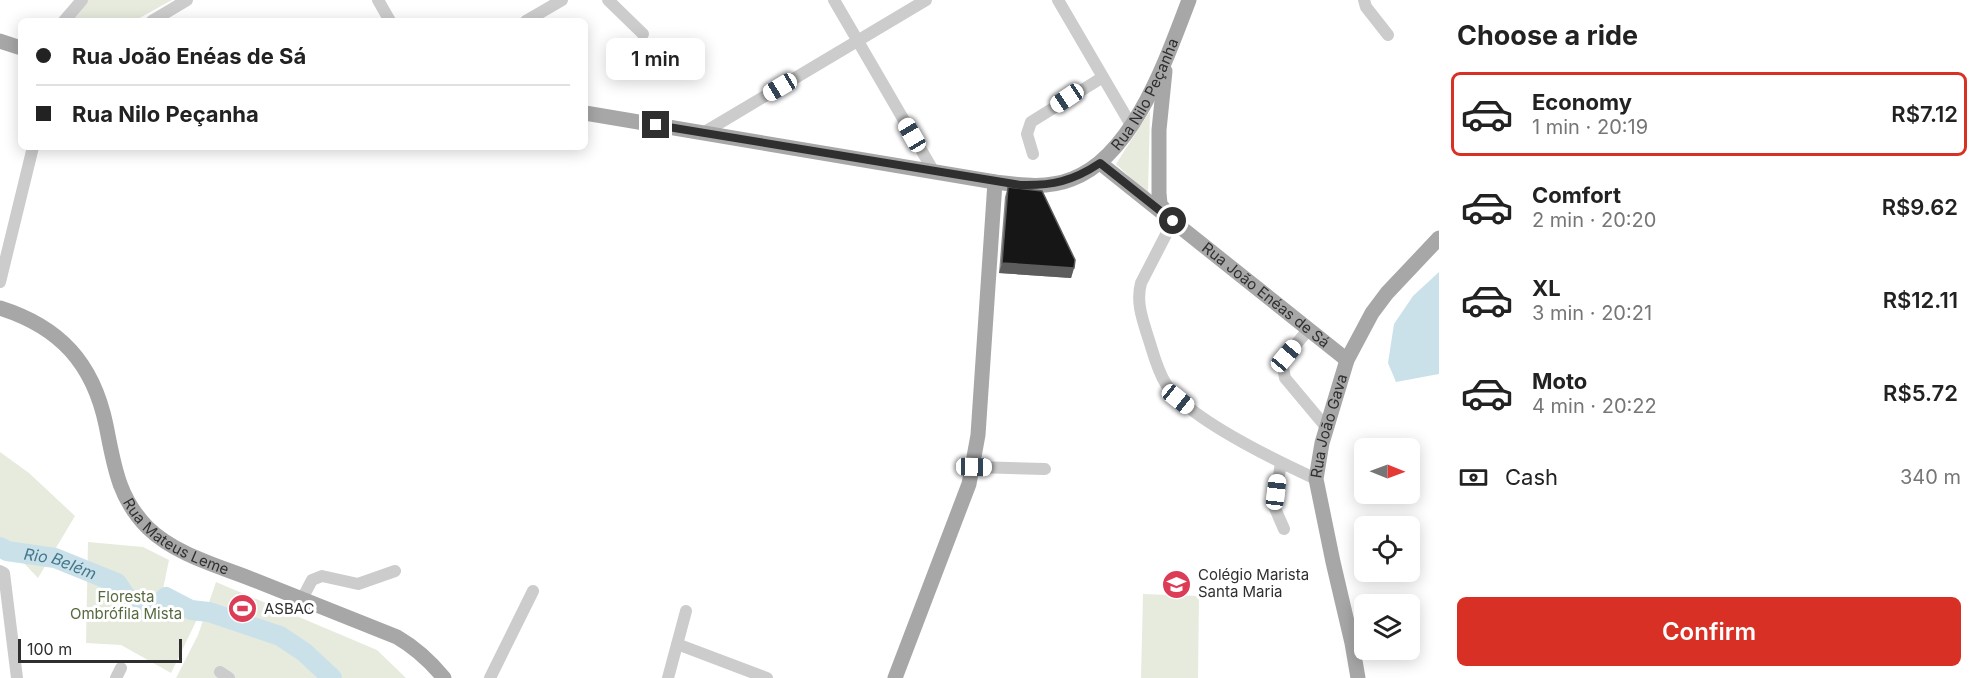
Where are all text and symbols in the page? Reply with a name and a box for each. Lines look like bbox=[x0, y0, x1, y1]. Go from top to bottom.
text: Choose a ride bbox=[1457, 19, 1638, 52]
street label: Rua Nilo Peçanha bbox=[1107, 35, 1182, 154]
callout: 1 min bbox=[606, 38, 706, 80]
text: Rua João Enéas de Sá bbox=[72, 43, 306, 69]
text: 1 min bbox=[631, 47, 680, 71]
car bbox=[760, 70, 800, 104]
car bbox=[1047, 80, 1087, 116]
icon: car bbox=[1460, 87, 1514, 141]
text: Economy bbox=[1532, 89, 1632, 115]
text: Rua Nilo Peçanha bbox=[72, 101, 259, 127]
text: R$7.12 bbox=[1891, 101, 1958, 127]
route end bbox=[642, 111, 669, 138]
car bbox=[895, 115, 929, 155]
text: 1 min · 20:19 bbox=[1532, 115, 1648, 139]
icon: car bbox=[1460, 180, 1514, 234]
text: Comfort bbox=[1532, 182, 1621, 208]
text: R$9.62 bbox=[1882, 194, 1958, 220]
route start bbox=[1159, 207, 1186, 234]
text: 2 min · 20:20 bbox=[1532, 208, 1656, 232]
street label: Rua João Enéas de Sá bbox=[1198, 238, 1334, 352]
icon: car bbox=[1460, 273, 1514, 327]
text: XL bbox=[1532, 275, 1561, 301]
text: R$12.11 bbox=[1883, 287, 1958, 313]
text: 3 min · 20:21 bbox=[1532, 301, 1652, 325]
car bbox=[1268, 336, 1304, 376]
icon: car bbox=[1460, 366, 1514, 420]
text: Moto bbox=[1532, 368, 1587, 394]
street label: Rua João Gava bbox=[1306, 372, 1351, 479]
text: R$5.72 bbox=[1883, 380, 1958, 406]
car bbox=[1158, 381, 1198, 417]
text: 4 min · 20:22 bbox=[1532, 394, 1657, 418]
north arrow bbox=[1354, 438, 1420, 504]
map controls bbox=[1354, 438, 1420, 660]
car bbox=[956, 458, 992, 476]
icon: cash bbox=[1457, 461, 1490, 494]
text: Cash bbox=[1505, 464, 1558, 490]
text: 340 m bbox=[1900, 465, 1961, 489]
car bbox=[1265, 473, 1287, 511]
street label: Rua Mateus Leme bbox=[119, 495, 232, 579]
button: locate bbox=[1354, 516, 1420, 582]
water label: Rio Belém bbox=[23, 544, 100, 584]
place label: Colégio Marista Santa Maria bbox=[1198, 565, 1309, 601]
school or university icon: Colégio Marista Santa Maria bbox=[1161, 568, 1193, 600]
park label: Floresta Ombrófila Mista bbox=[70, 587, 182, 623]
sports icon: ASBAC bbox=[227, 593, 259, 625]
button: layers bbox=[1354, 594, 1420, 660]
button: Confirm bbox=[1457, 597, 1961, 666]
place label: ASBAC bbox=[264, 599, 315, 618]
scale bar bbox=[18, 636, 182, 664]
text: 100 m bbox=[27, 639, 72, 659]

